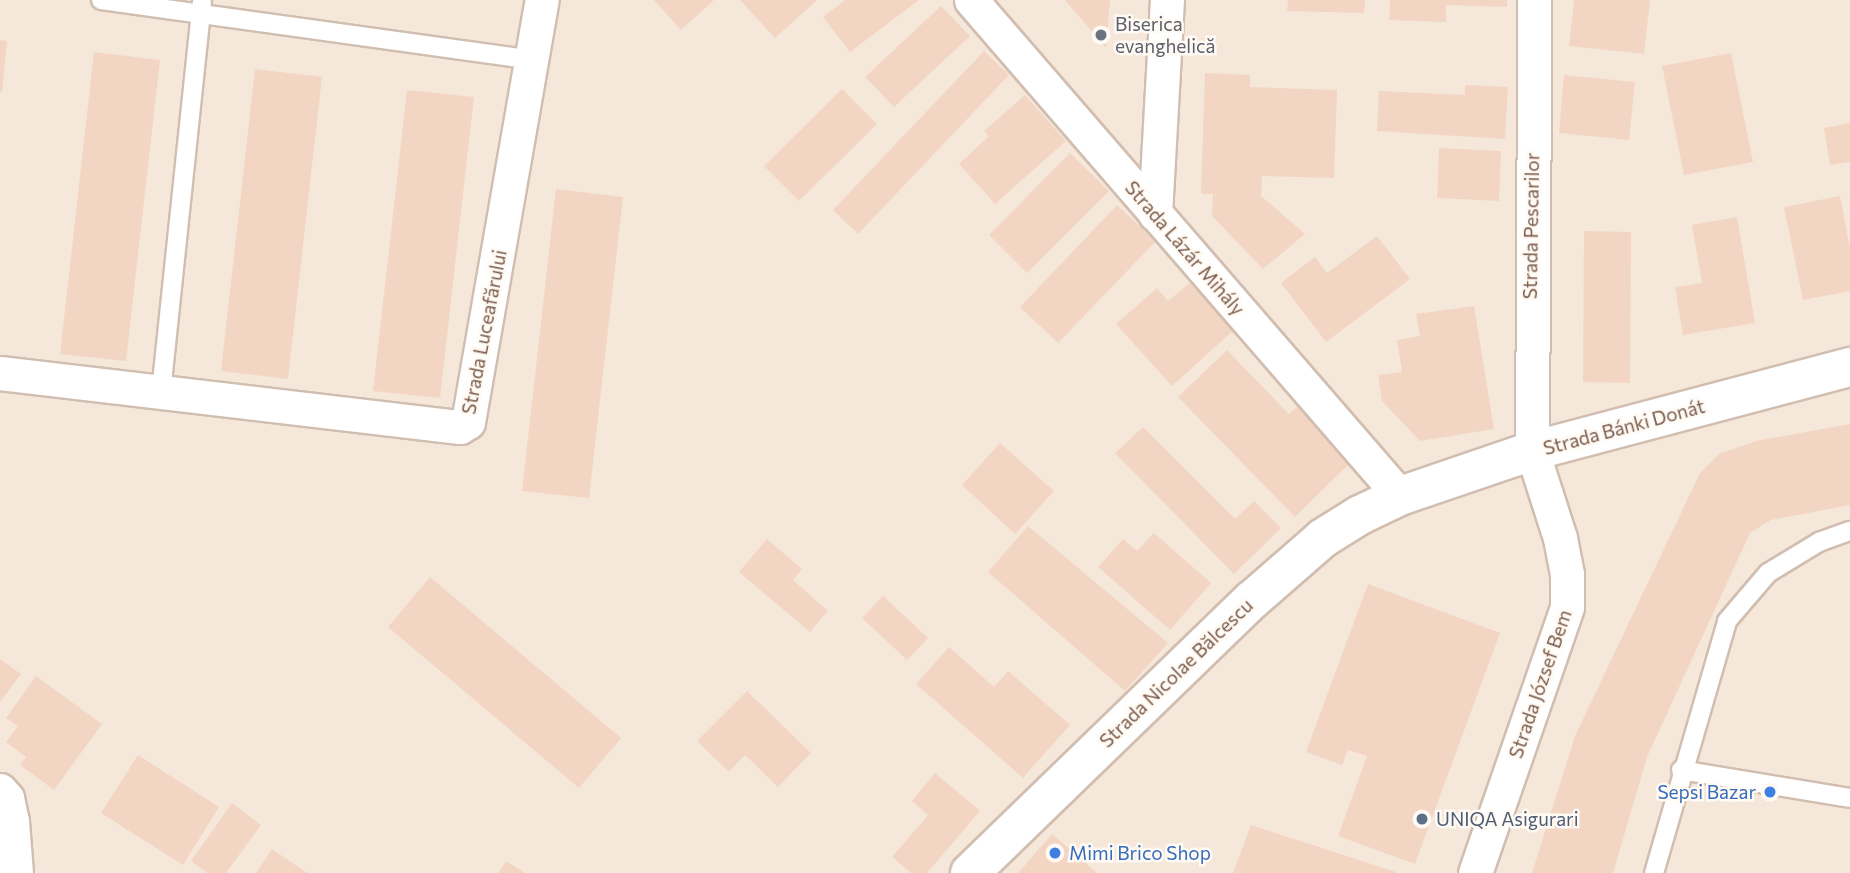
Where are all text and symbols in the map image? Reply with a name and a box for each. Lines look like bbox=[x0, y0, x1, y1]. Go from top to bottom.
place label: Biserica evanghelică bbox=[1115, 13, 1215, 57]
marker: Biserica evanghelică bbox=[1093, 27, 1109, 43]
street label: Strada Pescarilor bbox=[1518, 153, 1544, 299]
street label: Strada Lázár Mihály bbox=[1121, 176, 1249, 320]
street label: Strada Luceafărului bbox=[457, 248, 511, 416]
street label: Strada Bánki Donát bbox=[1541, 394, 1707, 460]
street label: Strada Nicolae Bălcescu bbox=[1095, 594, 1257, 752]
street label: Strada József Bem bbox=[1504, 607, 1576, 761]
place label: Sepsi Bazar bbox=[1657, 781, 1756, 803]
marker: Sepsi Bazar bbox=[1762, 784, 1778, 800]
place label: UNIQA Asigurari bbox=[1436, 808, 1579, 830]
marker: UNIQA Asigurari bbox=[1414, 811, 1430, 827]
place label: Mimi Brico Shop bbox=[1069, 842, 1211, 864]
marker: Mimi Brico Shop bbox=[1047, 845, 1063, 861]

